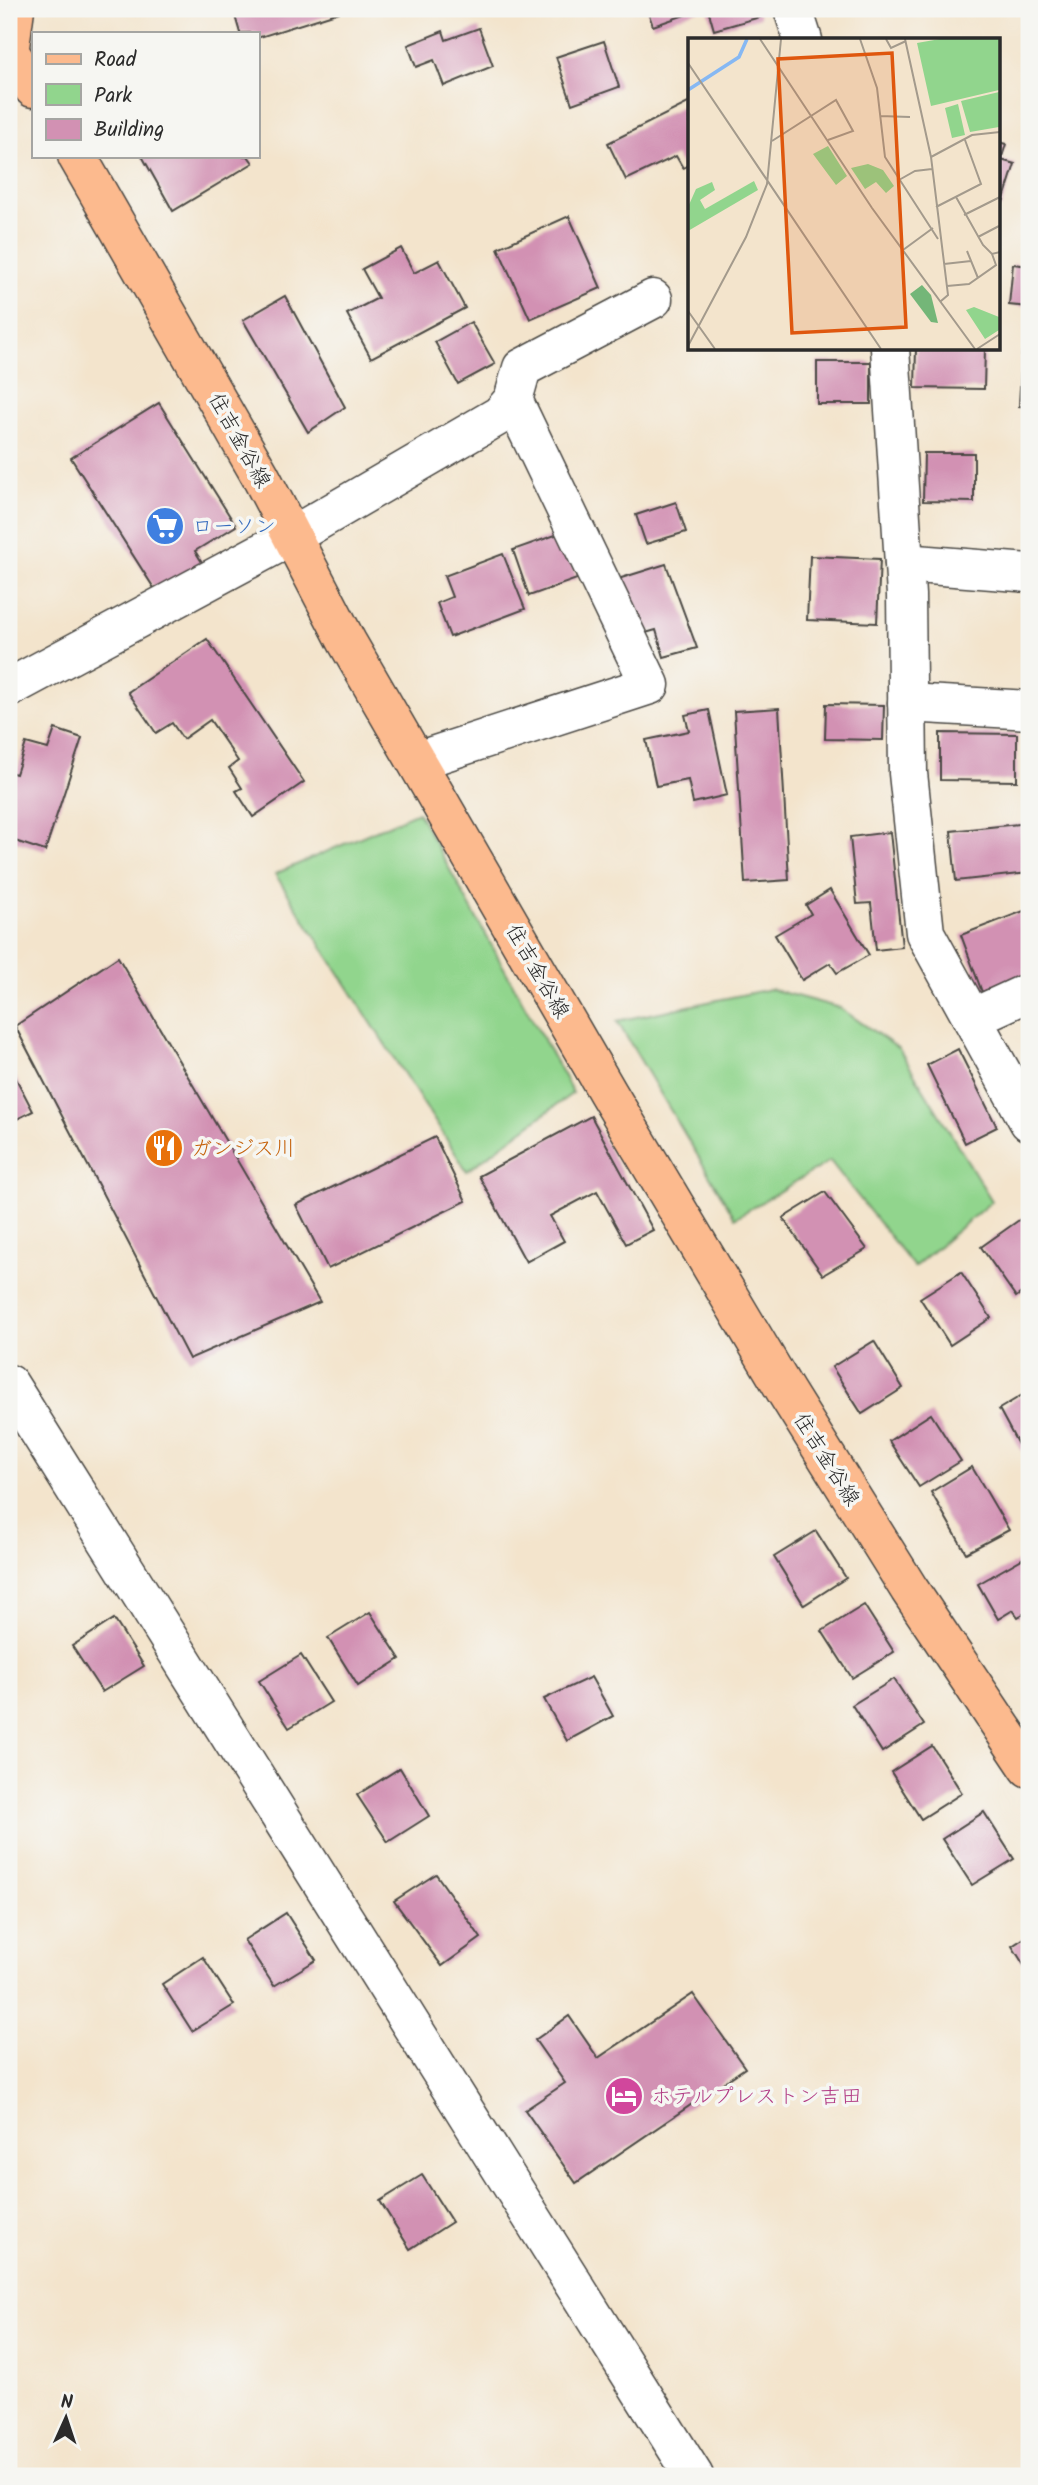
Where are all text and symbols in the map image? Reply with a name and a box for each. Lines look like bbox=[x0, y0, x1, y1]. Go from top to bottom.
legend bbox=[32, 32, 259, 158]
inset map bbox=[688, 38, 1000, 350]
text: Road bbox=[94, 44, 137, 77]
text: Park bbox=[94, 80, 132, 113]
text: Building bbox=[94, 114, 164, 147]
street label: 住吉金谷線 bbox=[199, 387, 279, 495]
supermarket icon: ローソン bbox=[144, 505, 186, 547]
place label: ローソン bbox=[192, 511, 276, 544]
street label: 住吉金谷線 bbox=[496, 918, 577, 1025]
restaurant icon: ガンジス川 bbox=[143, 1127, 185, 1169]
place label: ガンジス川 bbox=[191, 1133, 295, 1166]
street label: 住吉金谷線 bbox=[784, 1407, 868, 1513]
hotel icon: ホテルプレストン吉田 bbox=[603, 2075, 645, 2117]
place label: ホテルプレストン吉田 bbox=[651, 2081, 862, 2114]
north arrow bbox=[32, 2384, 102, 2454]
text: N bbox=[60, 2388, 74, 2418]

